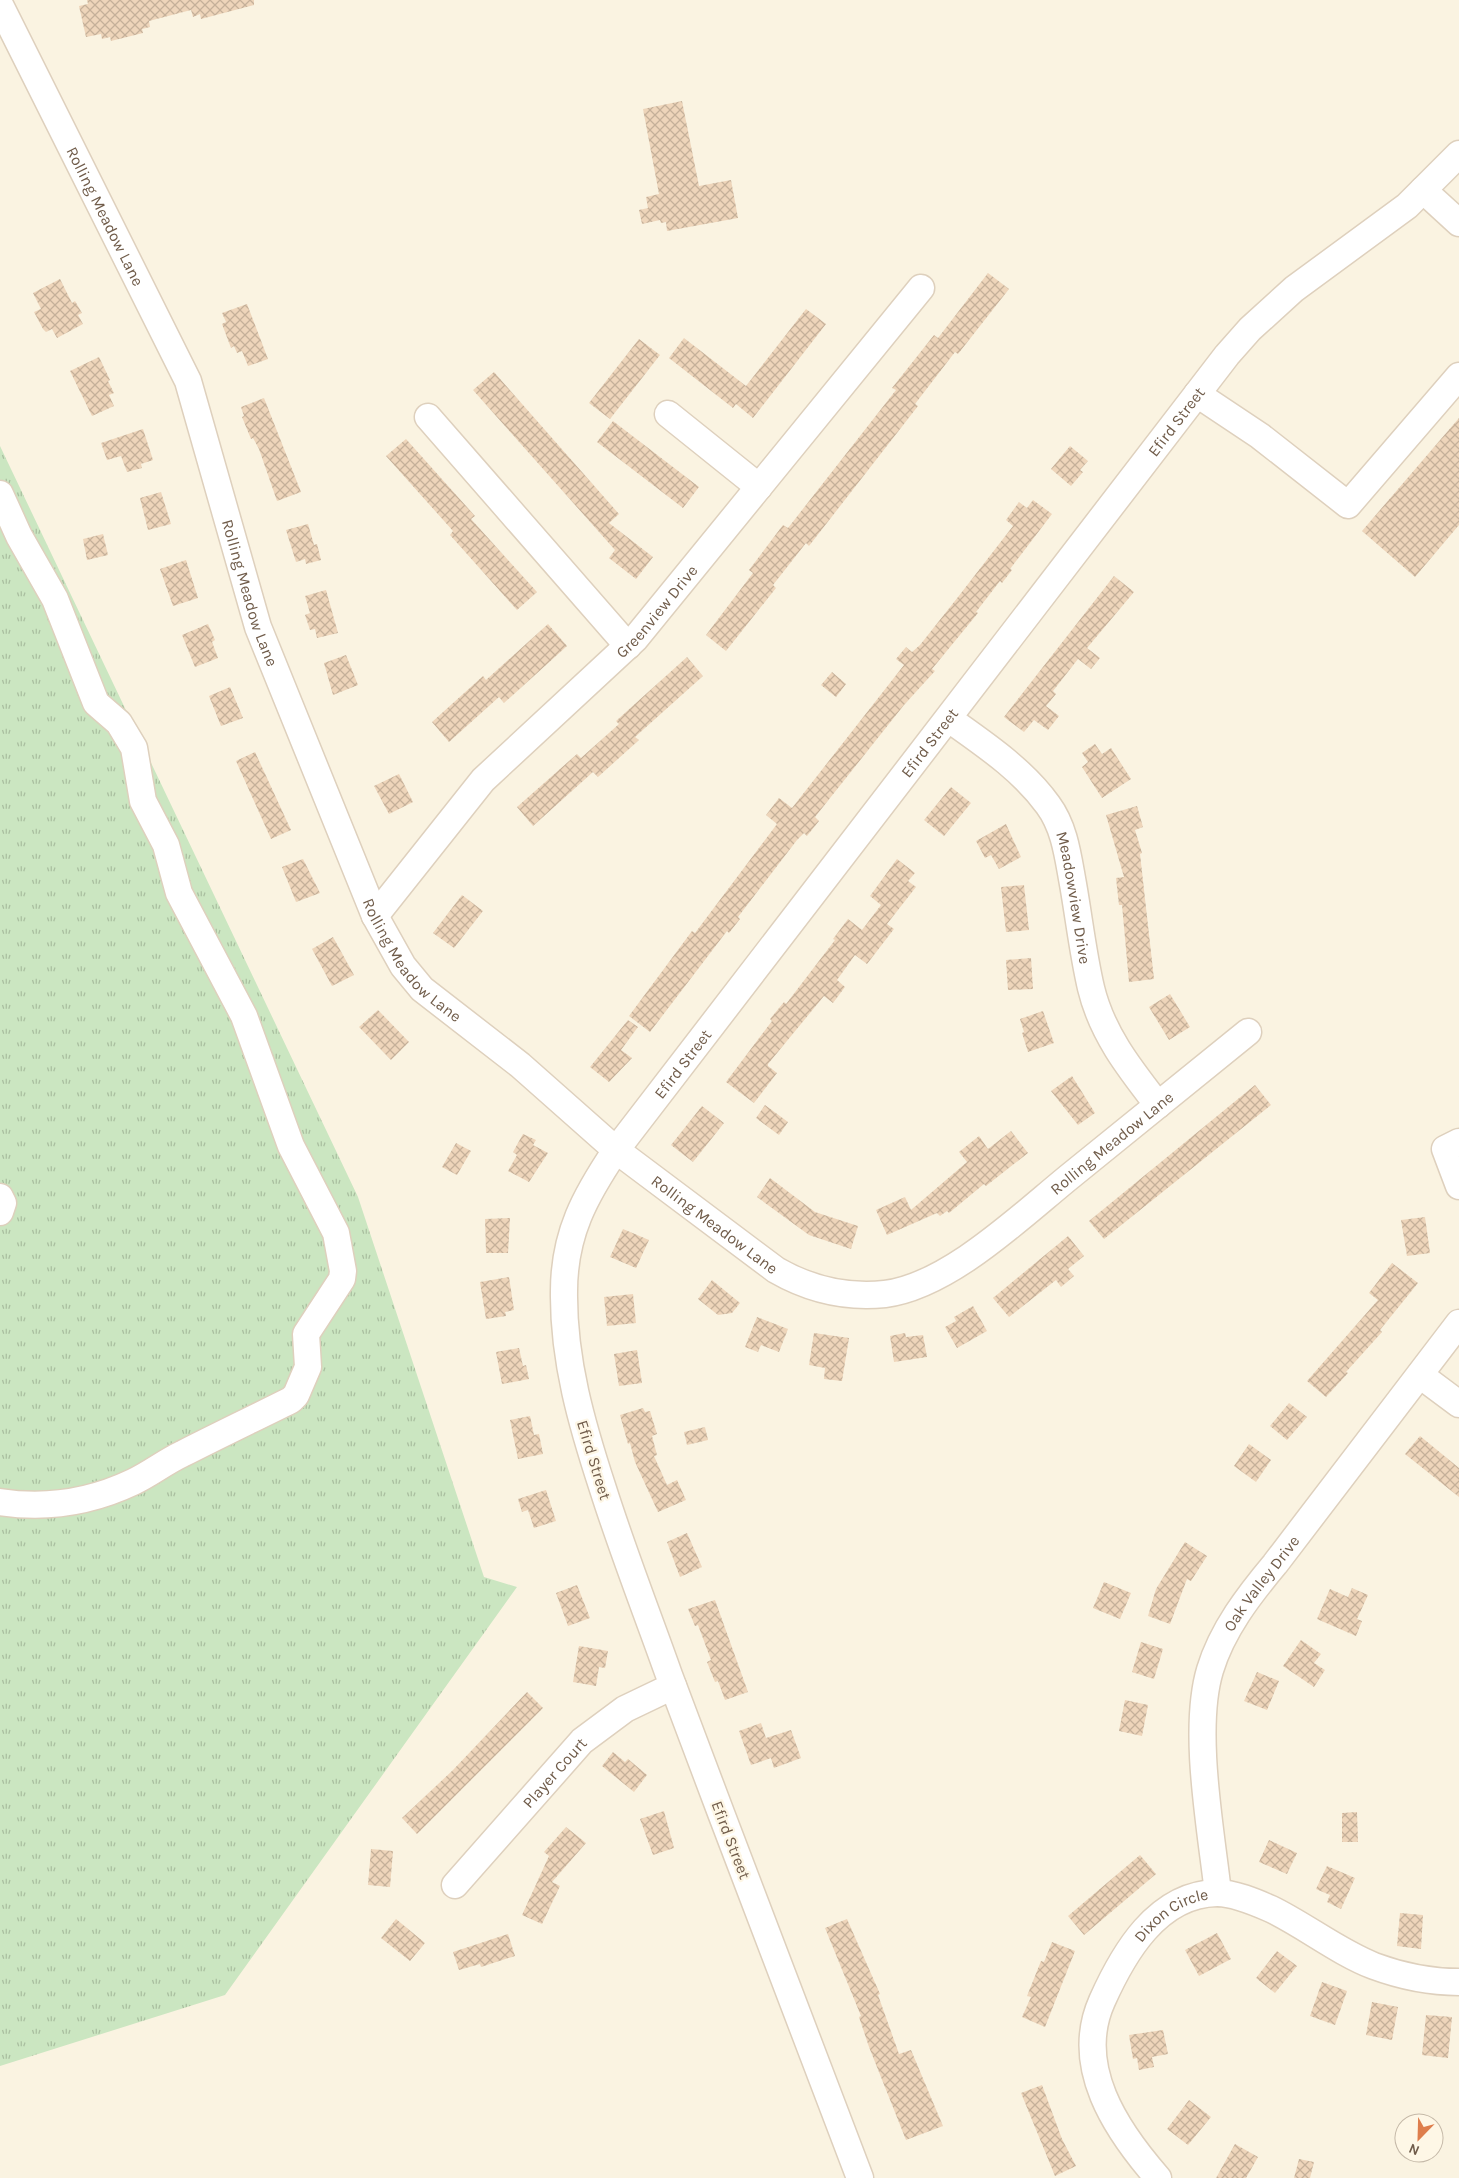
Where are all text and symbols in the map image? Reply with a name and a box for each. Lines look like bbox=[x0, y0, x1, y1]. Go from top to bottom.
street label: Rolling Meadow Lane bbox=[63, 143, 148, 289]
street label: Efird Street bbox=[1143, 383, 1209, 460]
street label: Rolling Meadow Lane bbox=[218, 517, 282, 669]
street label: Greenview Drive bbox=[612, 561, 701, 662]
street label: Efird Street bbox=[897, 704, 962, 781]
street label: Meadowview Drive bbox=[1053, 829, 1095, 965]
street label: Rolling Meadow Lane bbox=[359, 895, 465, 1026]
street label: Efird Street bbox=[650, 1025, 715, 1102]
street label: Rolling Meadow Lane bbox=[1046, 1087, 1177, 1198]
street label: Rolling Meadow Lane bbox=[648, 1171, 782, 1278]
street label: Efird Street bbox=[573, 1418, 615, 1502]
street label: Oak Valley Drive bbox=[1219, 1531, 1303, 1635]
street label: Player Court bbox=[518, 1733, 590, 1812]
street label: Efird Street bbox=[707, 1798, 755, 1882]
street label: Dixon Circle bbox=[1129, 1884, 1210, 1945]
north arrow bbox=[1394, 2113, 1444, 2163]
text: N bbox=[1406, 2140, 1422, 2159]

